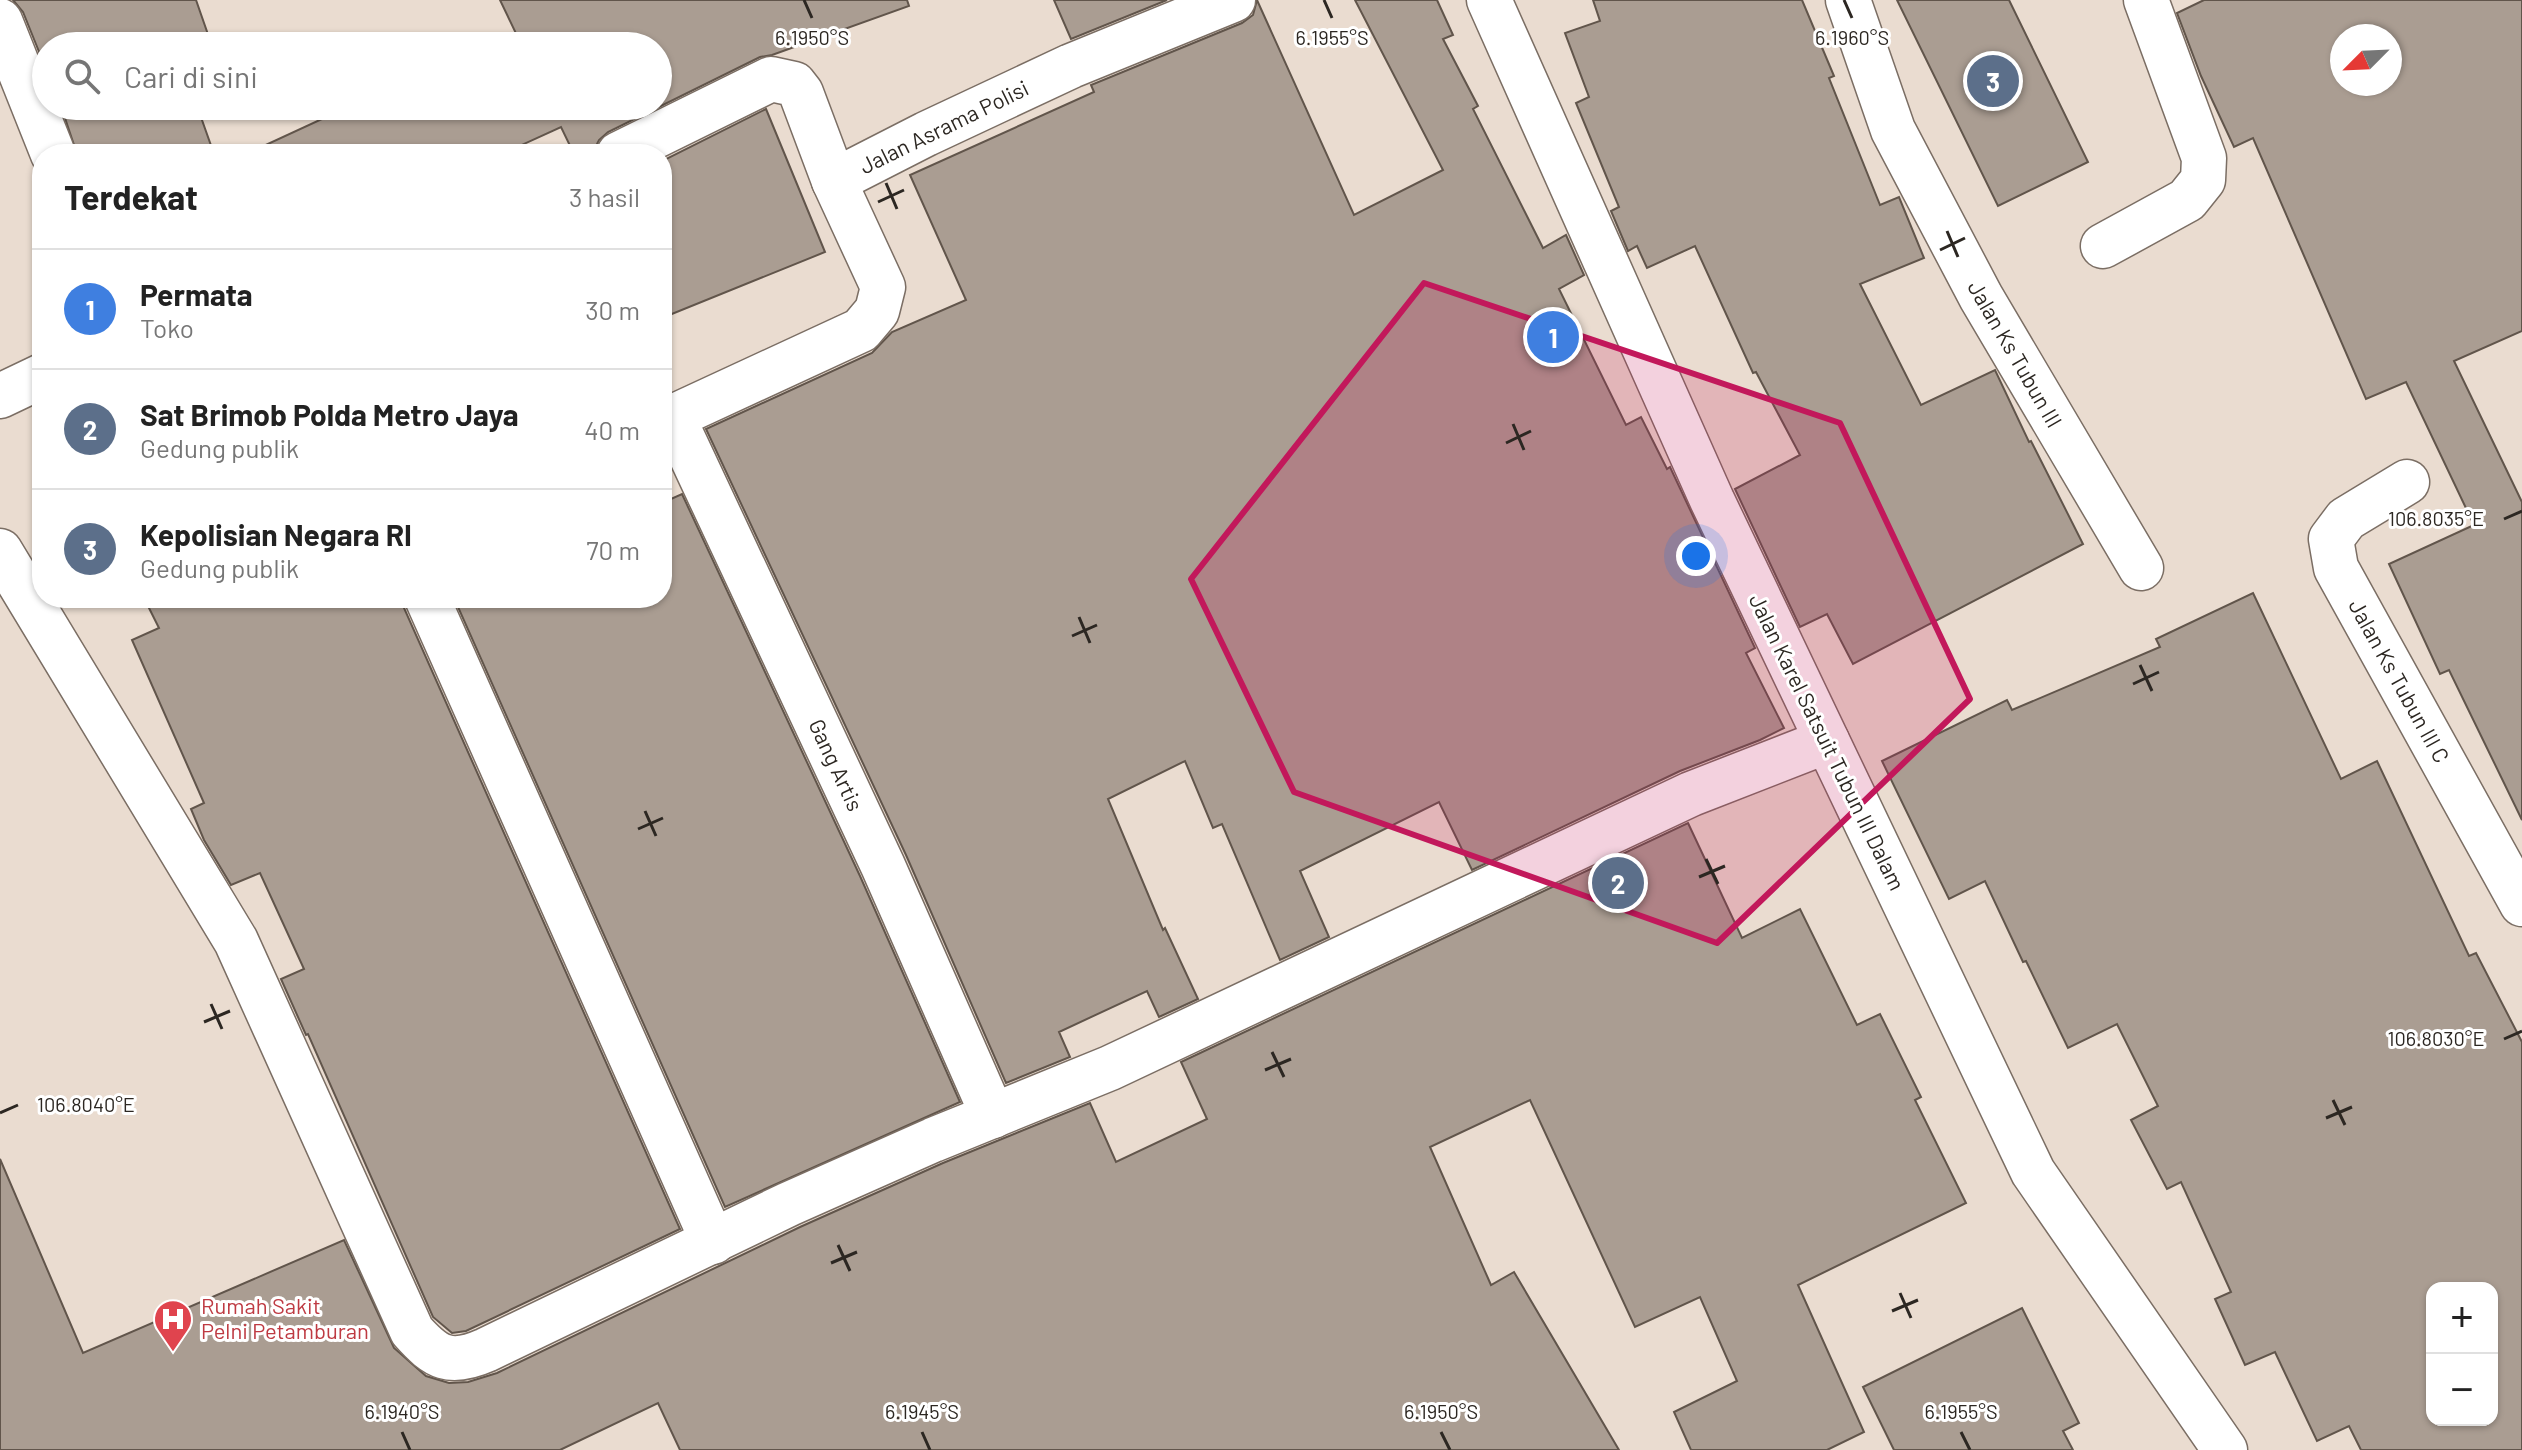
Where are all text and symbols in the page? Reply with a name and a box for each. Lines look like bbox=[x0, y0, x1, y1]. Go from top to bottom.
north arrow bbox=[2330, 24, 2402, 96]
text: 6.1950°S bbox=[775, 25, 849, 49]
text: 6.1955°S bbox=[1295, 25, 1369, 49]
text: 6.1960°S bbox=[1815, 25, 1889, 49]
search box bbox=[32, 32, 672, 120]
pin: 3 bbox=[1967, 51, 2019, 111]
icon: search bbox=[60, 54, 104, 98]
text: Cari di sini bbox=[124, 58, 258, 94]
street label: Jalan Asrama Polisi bbox=[855, 74, 1032, 178]
text: Terdekat bbox=[64, 176, 198, 217]
text: 3 hasil bbox=[569, 181, 640, 212]
street label: Jalan Ks Tubun III bbox=[1963, 275, 2068, 432]
text: Permata bbox=[140, 276, 253, 312]
text: 1 bbox=[85, 294, 95, 325]
text: 30 m bbox=[585, 294, 640, 325]
pin: 1 bbox=[1527, 307, 1579, 367]
text: Toko bbox=[140, 312, 194, 343]
text: Sat Brimob Polda Metro Jaya bbox=[140, 396, 519, 432]
text: 2 bbox=[83, 414, 97, 445]
text: 40 m bbox=[584, 414, 640, 445]
text: Gedung publik bbox=[140, 432, 299, 463]
text: 106.8035°E bbox=[2388, 506, 2484, 530]
text: Kepolisian Negara RI bbox=[140, 516, 412, 552]
text: 3 bbox=[83, 534, 97, 565]
text: 70 m bbox=[586, 534, 640, 565]
your location bbox=[1676, 536, 1716, 576]
text: Gedung publik bbox=[140, 552, 299, 583]
street label: Jalan Karel Satsuit Tubun III Dalam bbox=[1745, 589, 1911, 894]
street label: Jalan Ks Tubun III C bbox=[2344, 594, 2456, 767]
street label: Gang Artis bbox=[804, 714, 869, 815]
pin: 2 bbox=[1592, 853, 1644, 913]
text: 106.8030°E bbox=[2387, 1026, 2485, 1050]
text: 106.8040°E bbox=[37, 1092, 135, 1116]
map controls bbox=[2426, 1282, 2498, 1426]
button: + bbox=[2426, 1282, 2498, 1354]
place label: Rumah Sakit Pelni Petamburan bbox=[201, 1292, 369, 1343]
hospital icon: Rumah Sakit Pelni Petamburan bbox=[152, 1298, 194, 1353]
button: − bbox=[2426, 1354, 2498, 1426]
text: 6.1940°S bbox=[365, 1399, 439, 1423]
text: 6.1945°S bbox=[885, 1399, 959, 1423]
text: 6.1950°S bbox=[1404, 1399, 1478, 1423]
text: 6.1955°S bbox=[1924, 1399, 1998, 1423]

